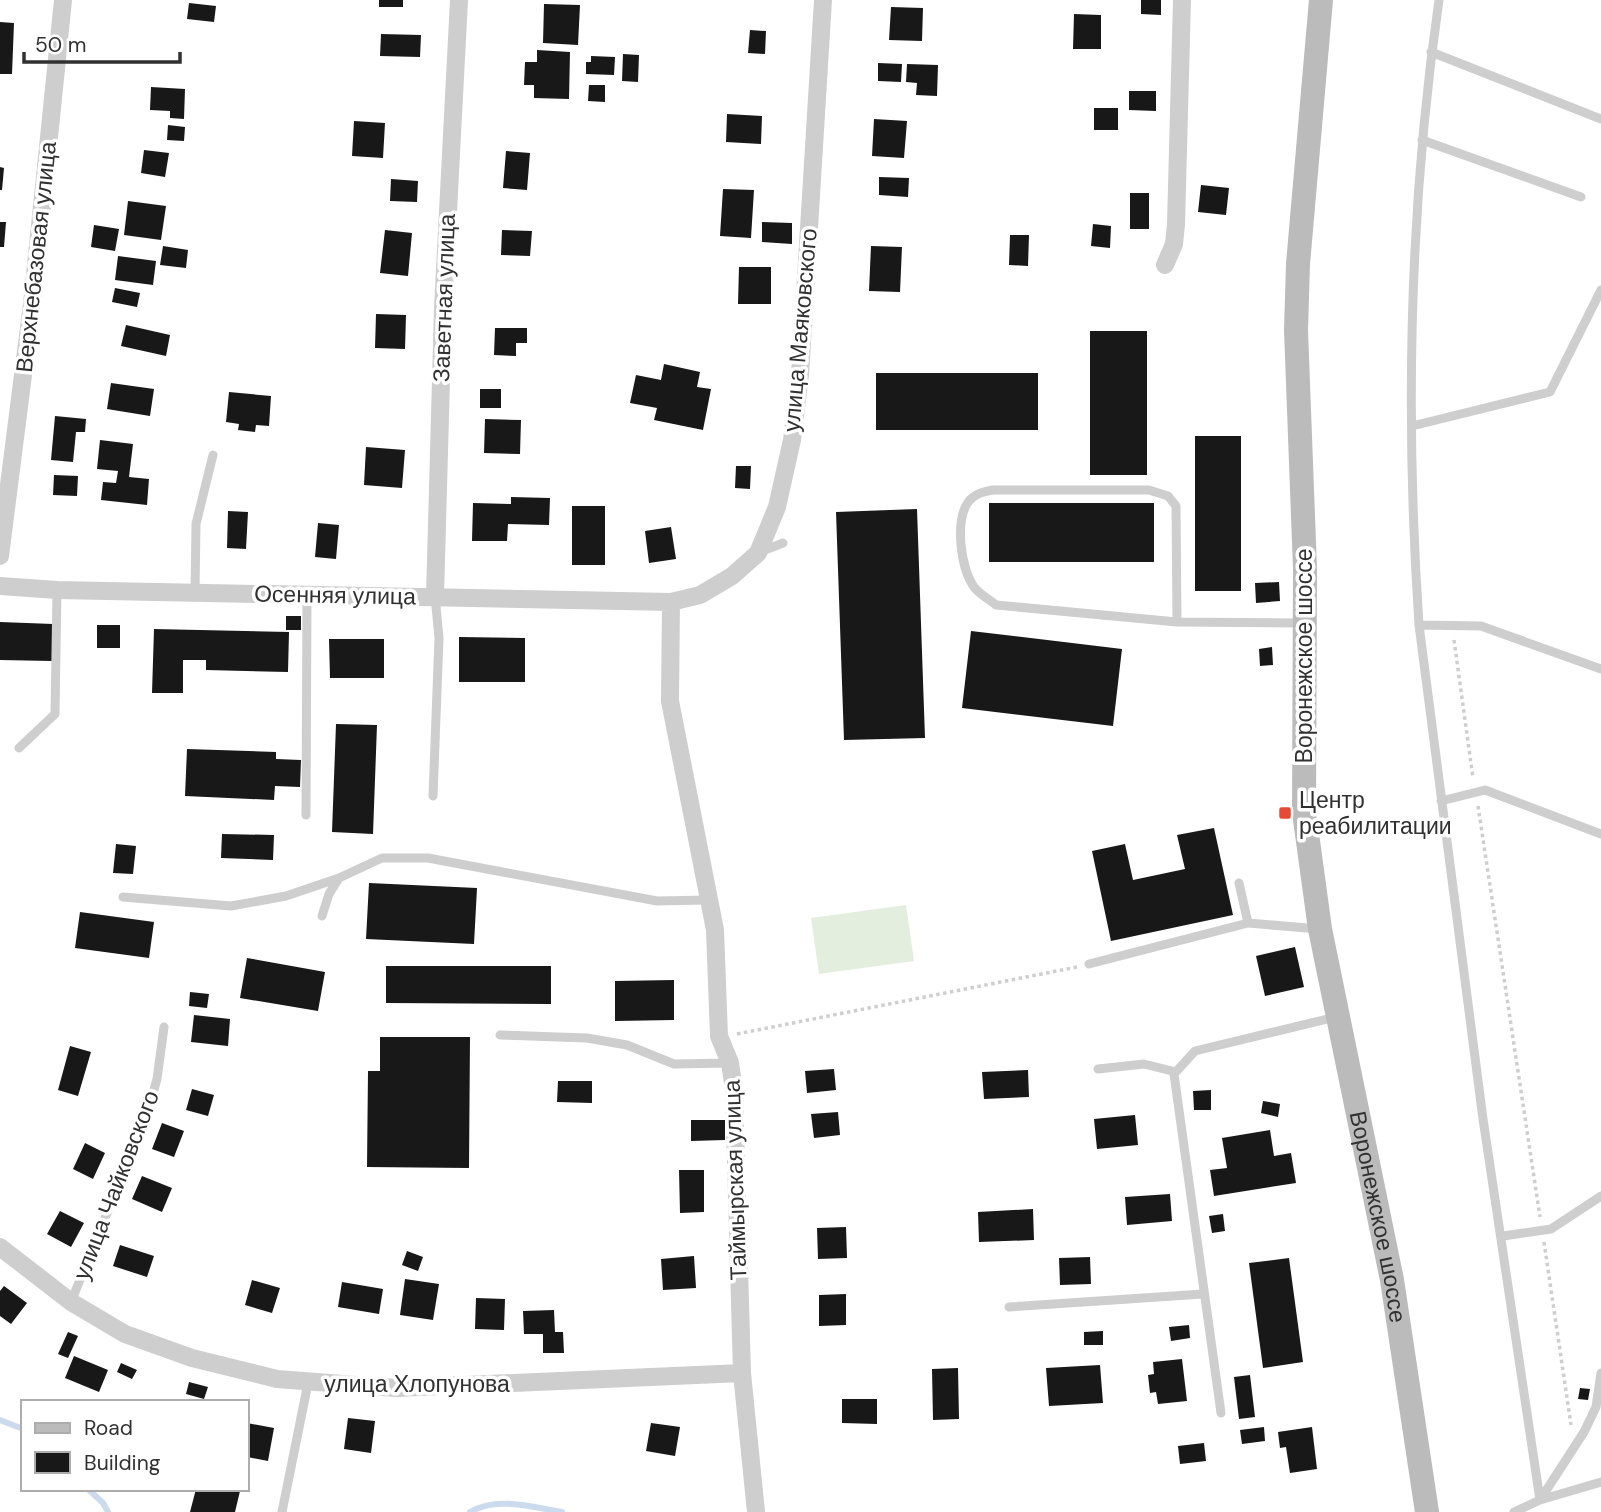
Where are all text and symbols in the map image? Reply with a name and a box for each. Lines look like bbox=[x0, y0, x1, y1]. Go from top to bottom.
scale bar bbox=[24, 21, 180, 65]
text: 50 m bbox=[35, 31, 86, 59]
street label: Верхнебазовая улица bbox=[9, 140, 63, 374]
street label: Заветная улица bbox=[426, 213, 462, 383]
street label: улица Маяковского bbox=[776, 227, 824, 433]
street label: Воронежское шоссе bbox=[1289, 549, 1319, 763]
street label: Осенняя улица bbox=[254, 579, 416, 611]
place label: Центр реабилитации bbox=[1299, 785, 1452, 841]
marker: Центр реабилитации bbox=[1277, 805, 1293, 821]
street label: Таймырская улица bbox=[717, 1079, 753, 1281]
street label: улица Чайковского bbox=[66, 1086, 166, 1284]
street label: Воронежское шоссе bbox=[1343, 1108, 1413, 1325]
street label: улица Хлопунова bbox=[324, 1369, 510, 1399]
legend bbox=[21, 1400, 248, 1491]
text: Road bbox=[84, 1414, 133, 1442]
text: Building bbox=[84, 1449, 161, 1477]

